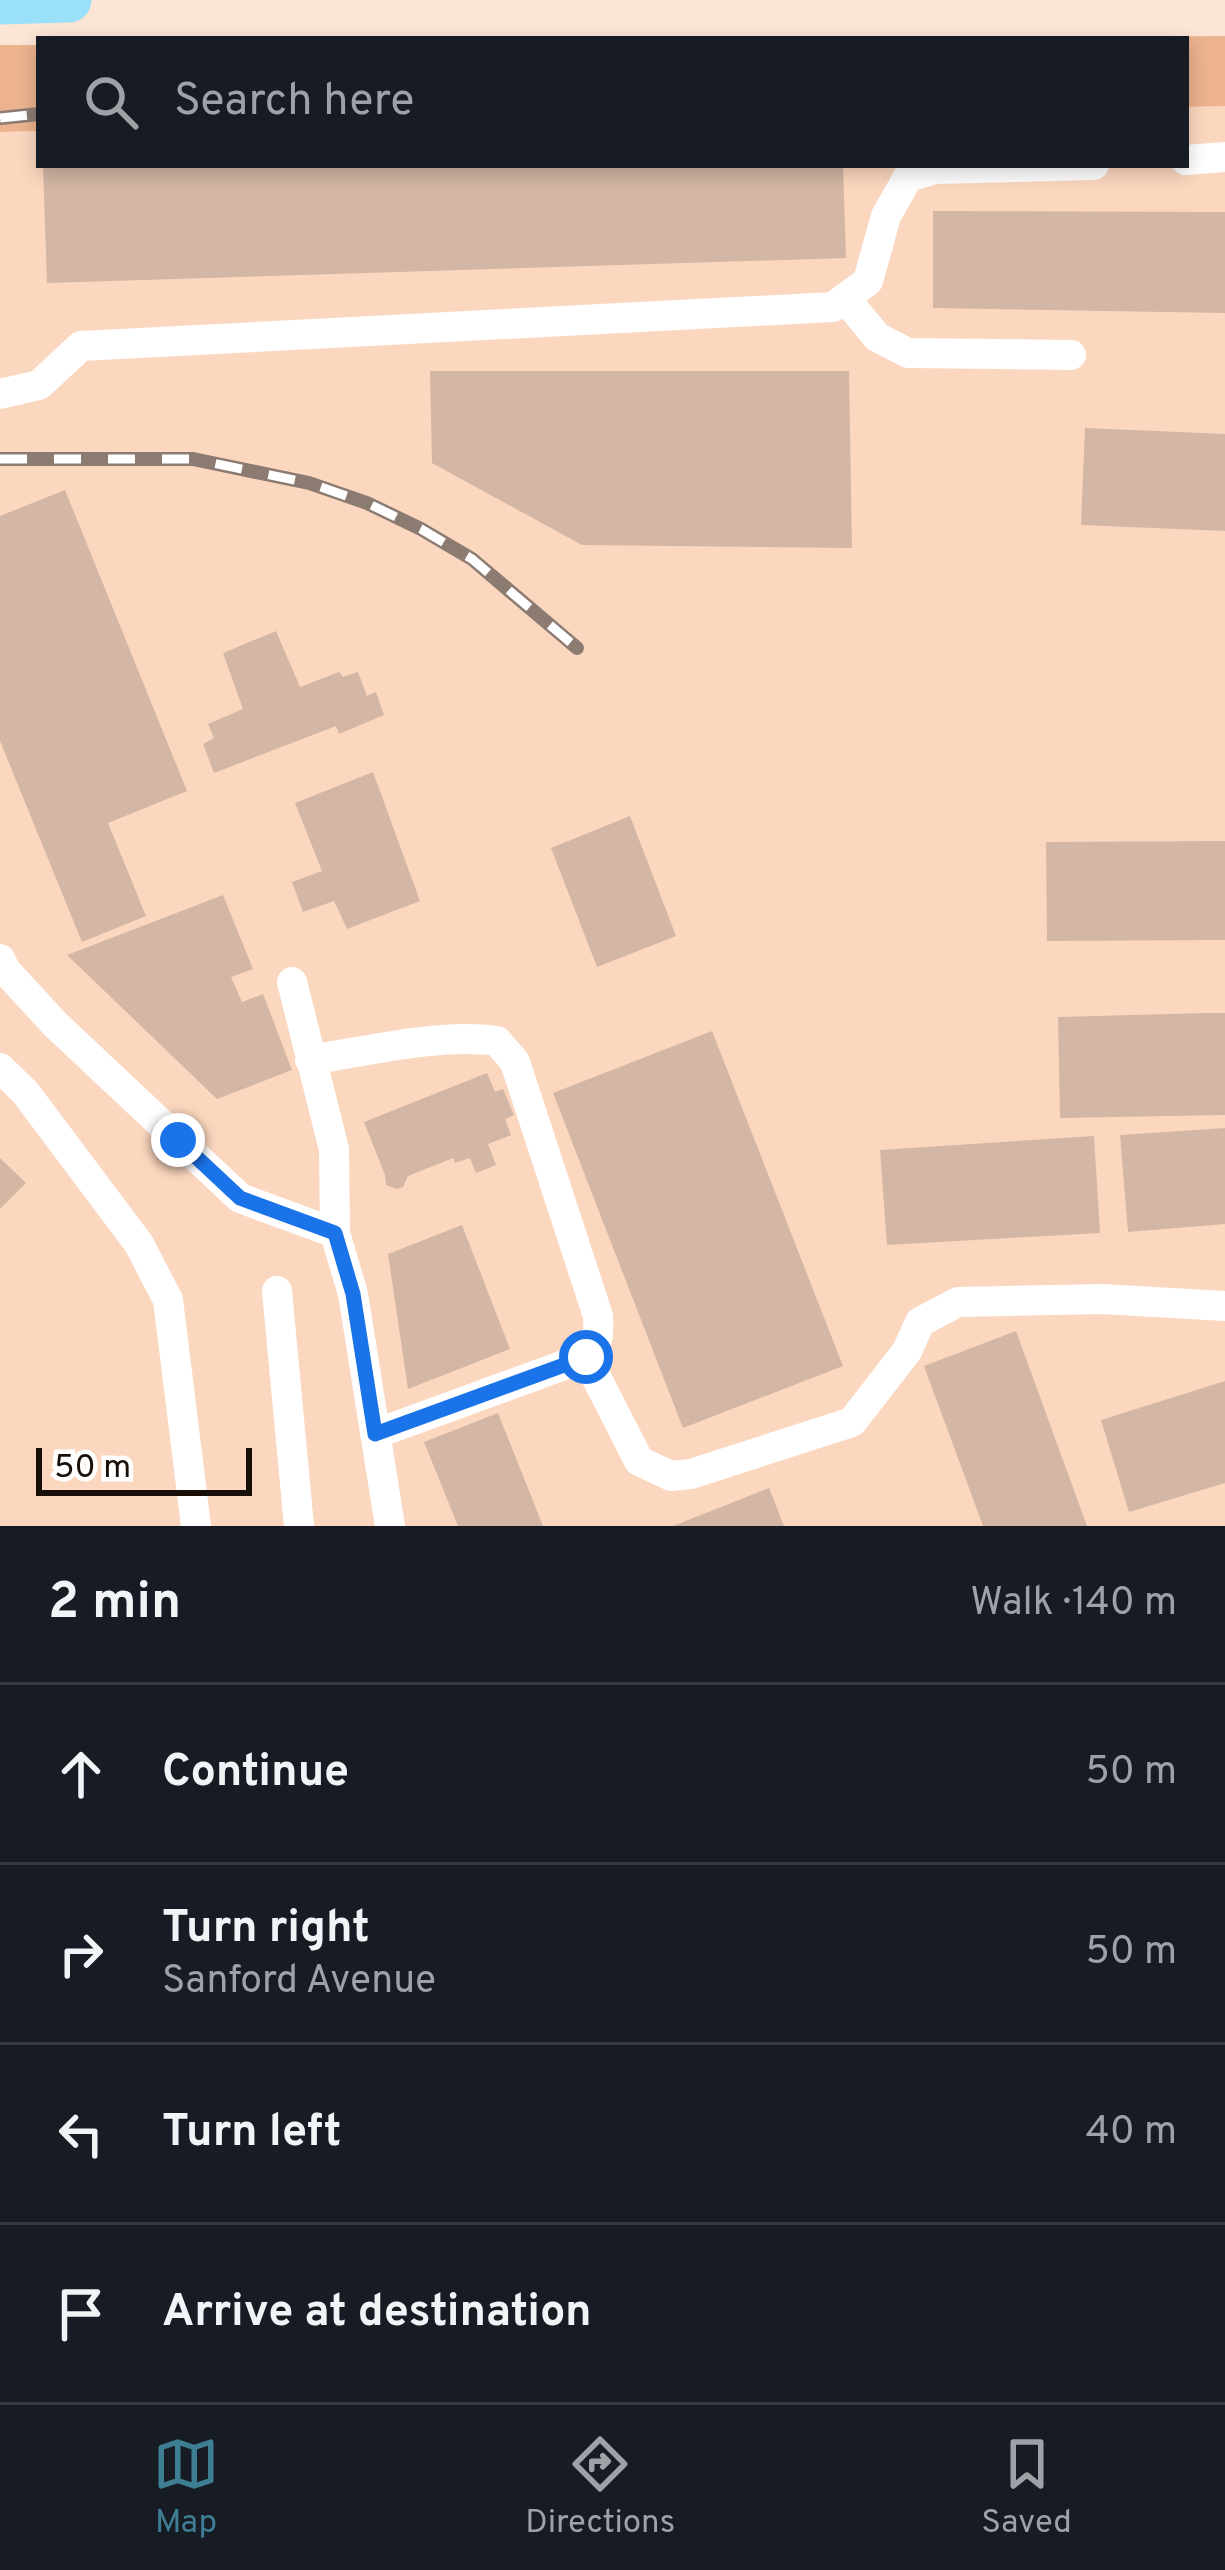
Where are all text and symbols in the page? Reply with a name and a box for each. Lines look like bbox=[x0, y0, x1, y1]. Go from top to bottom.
search box bbox=[36, 36, 1189, 168]
icon: search bbox=[78, 69, 144, 135]
text: Search here bbox=[174, 74, 414, 131]
route end bbox=[151, 1113, 205, 1167]
route start bbox=[559, 1330, 613, 1384]
scale bar bbox=[36, 1442, 252, 1495]
text: 50 m bbox=[54, 1448, 131, 1490]
text: 2 min bbox=[48, 1572, 181, 1637]
text: Walk · 140 m bbox=[970, 1580, 1177, 1629]
icon: ahead bbox=[48, 1741, 114, 1807]
text: Continue bbox=[162, 1745, 349, 1802]
text: 50 m bbox=[1086, 1749, 1177, 1798]
text: Turn right bbox=[162, 1901, 370, 1958]
icon: right bbox=[48, 1921, 114, 1987]
text: 50 m bbox=[1086, 1929, 1177, 1978]
text: Sanford Avenue bbox=[162, 1958, 436, 2007]
icon: left bbox=[48, 2101, 114, 2167]
text: Turn left bbox=[162, 2105, 341, 2162]
text: 40 m bbox=[1086, 2109, 1177, 2158]
icon: arrive bbox=[48, 2281, 114, 2347]
text: Arrive at destination bbox=[162, 2285, 592, 2342]
tab: Map bbox=[153, 2431, 219, 2545]
tab: Directions bbox=[525, 2431, 675, 2545]
tab: Saved bbox=[981, 2431, 1072, 2545]

